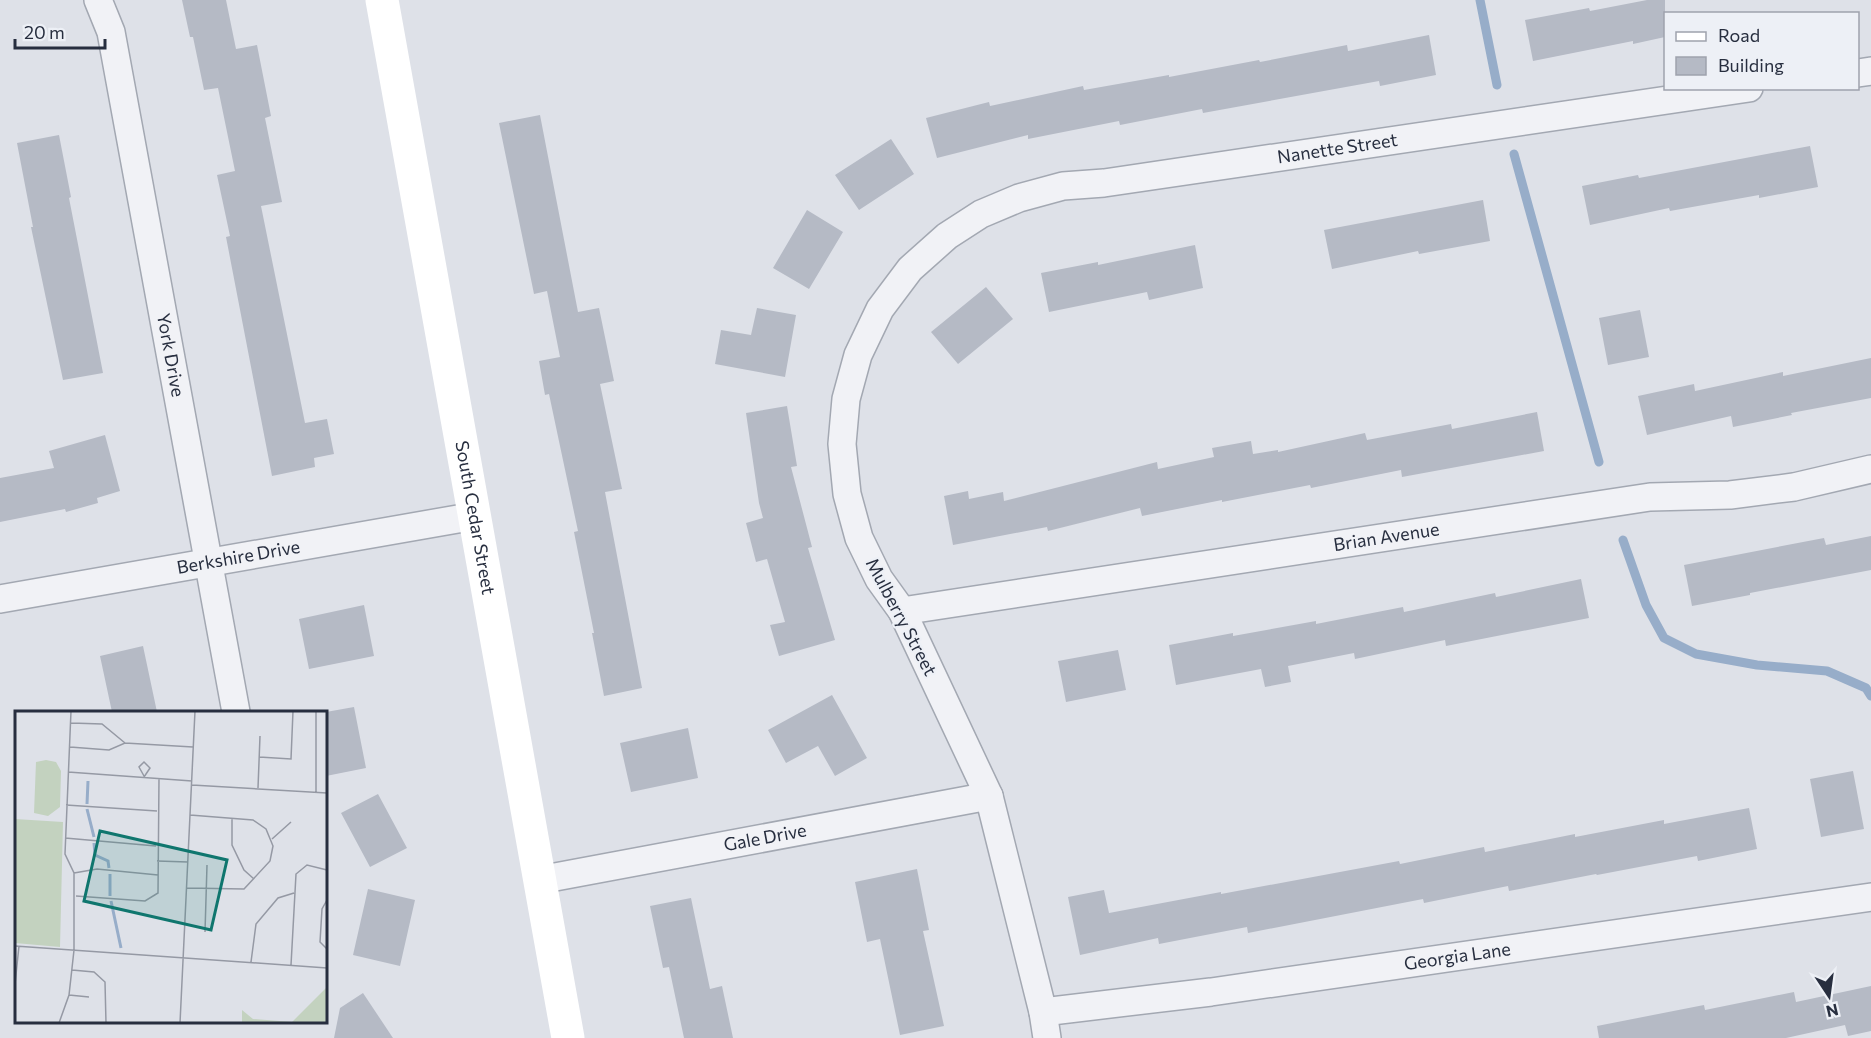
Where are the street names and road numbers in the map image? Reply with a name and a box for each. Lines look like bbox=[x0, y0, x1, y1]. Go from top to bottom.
street label: Nanette Street bbox=[1276, 128, 1399, 167]
street label: York Drive bbox=[153, 311, 190, 399]
street label: South Cedar Street bbox=[451, 439, 500, 596]
street label: Brian Avenue bbox=[1332, 517, 1441, 555]
street label: Berkshire Drive bbox=[175, 535, 301, 578]
street label: Mulberry Street bbox=[862, 554, 942, 679]
street label: Gale Drive bbox=[722, 818, 808, 855]
street label: Georgia Lane bbox=[1402, 937, 1512, 974]

